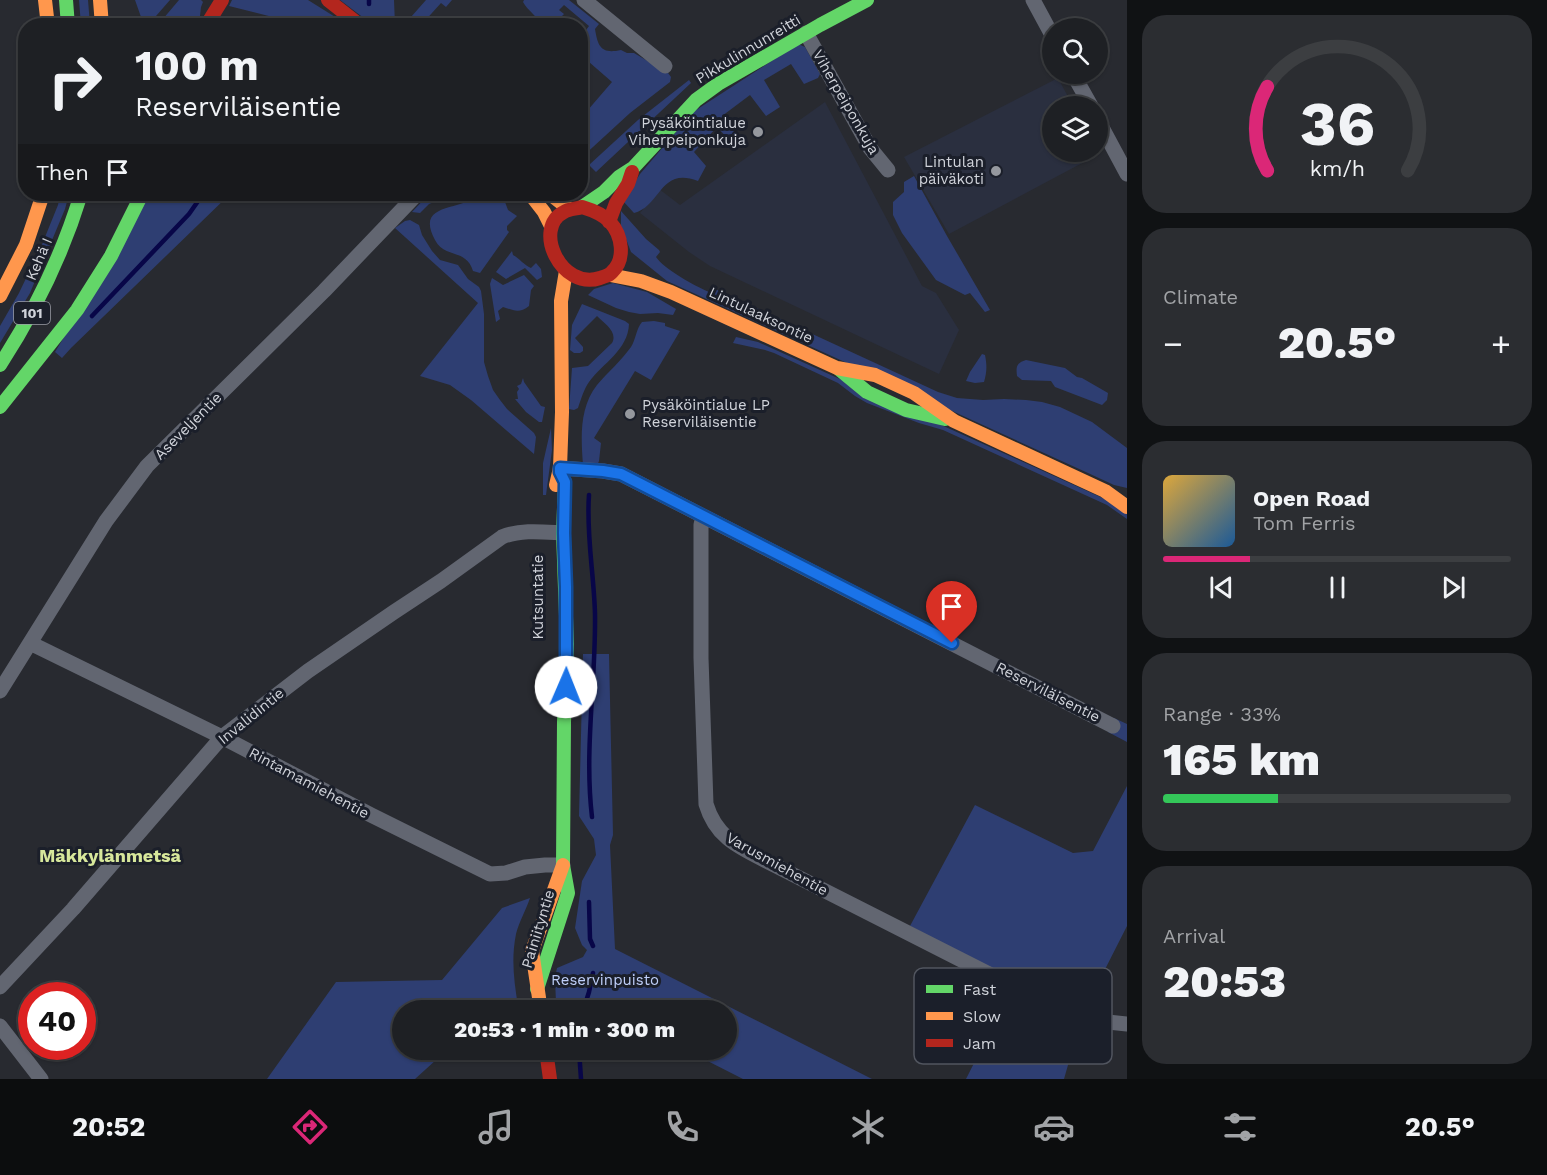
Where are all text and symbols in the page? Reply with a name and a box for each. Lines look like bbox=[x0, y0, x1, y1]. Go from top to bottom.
street label: Pikkulinnunreitti bbox=[692, 11, 804, 87]
map controls bbox=[1042, 18, 1108, 162]
button: search bbox=[1042, 18, 1108, 84]
text: 100 m bbox=[135, 41, 259, 90]
icon: right bbox=[36, 42, 114, 120]
street label: Viherpeiponkuja bbox=[809, 47, 883, 158]
text: 36 bbox=[1299, 87, 1375, 160]
text: Reserviläisentie bbox=[135, 91, 341, 123]
button: layers bbox=[1042, 96, 1108, 162]
place label: Pysäköintialue Viherpeiponkuja bbox=[628, 114, 746, 149]
marker: Pysäköintialue Viherpeiponkuja bbox=[751, 125, 765, 139]
place label: Lintulan päiväkoti bbox=[919, 153, 984, 188]
icon: arrive bbox=[101, 156, 134, 189]
text: km/h bbox=[1309, 156, 1365, 181]
text: Then bbox=[36, 160, 89, 185]
marker: Lintulan päiväkoti bbox=[989, 164, 1003, 178]
street label: Kehä I bbox=[22, 235, 56, 283]
street label: Lintulaaksontie bbox=[706, 283, 816, 347]
text: Climate bbox=[1163, 285, 1238, 309]
road number: 101 bbox=[14, 302, 50, 324]
text: 20.5° bbox=[1278, 316, 1396, 369]
text: − bbox=[1163, 324, 1183, 363]
text: + bbox=[1491, 324, 1511, 363]
street label: Aseveljentie bbox=[151, 389, 225, 463]
place label: Pysäköintialue LP Reserviläisentie bbox=[642, 396, 770, 431]
marker: Pysäköintialue LP Reserviläisentie bbox=[623, 407, 637, 421]
text: Open Road bbox=[1253, 486, 1370, 511]
text: Tom Ferris bbox=[1253, 511, 1356, 535]
street label: Kutsuntatie bbox=[529, 555, 547, 639]
icon: previous bbox=[1205, 571, 1238, 604]
icon: pause bbox=[1321, 571, 1354, 604]
icon: next bbox=[1437, 571, 1470, 604]
pin bbox=[926, 581, 977, 643]
icon: arrive bbox=[935, 590, 968, 623]
position arrow bbox=[534, 655, 598, 719]
street label: Reserviläisentie bbox=[993, 658, 1103, 726]
street label: Invalidintie bbox=[214, 684, 288, 748]
text: Range · 33% bbox=[1163, 702, 1281, 726]
text: 165 km bbox=[1163, 733, 1320, 786]
street label: Rintamamiehentie bbox=[246, 744, 372, 822]
street label: Varusmiehentie bbox=[723, 829, 831, 899]
district label: Mäkkylänmetsä bbox=[39, 845, 182, 866]
street label: Painiityntie bbox=[518, 888, 558, 970]
text: Arrival bbox=[1163, 924, 1225, 948]
text: 20:53 bbox=[1163, 955, 1286, 1008]
legend bbox=[914, 968, 1112, 1064]
park label: Reservinpuisto bbox=[551, 971, 659, 989]
text: Fast bbox=[963, 980, 996, 999]
speed limit sign: 40 bbox=[18, 982, 96, 1060]
text: Slow bbox=[963, 1007, 1001, 1026]
text: 20:53 · 1 min · 300 m bbox=[454, 1017, 675, 1042]
text: Jam bbox=[963, 1034, 996, 1053]
icon: directions bbox=[289, 1106, 331, 1148]
icon: music bbox=[475, 1106, 517, 1148]
icon: phone bbox=[661, 1106, 703, 1148]
icon: climate bbox=[847, 1106, 889, 1148]
icon: car bbox=[1033, 1106, 1075, 1148]
icon: filters bbox=[1219, 1106, 1261, 1148]
text: 20:52 bbox=[72, 1111, 145, 1143]
text: 20.5° bbox=[1405, 1111, 1475, 1143]

